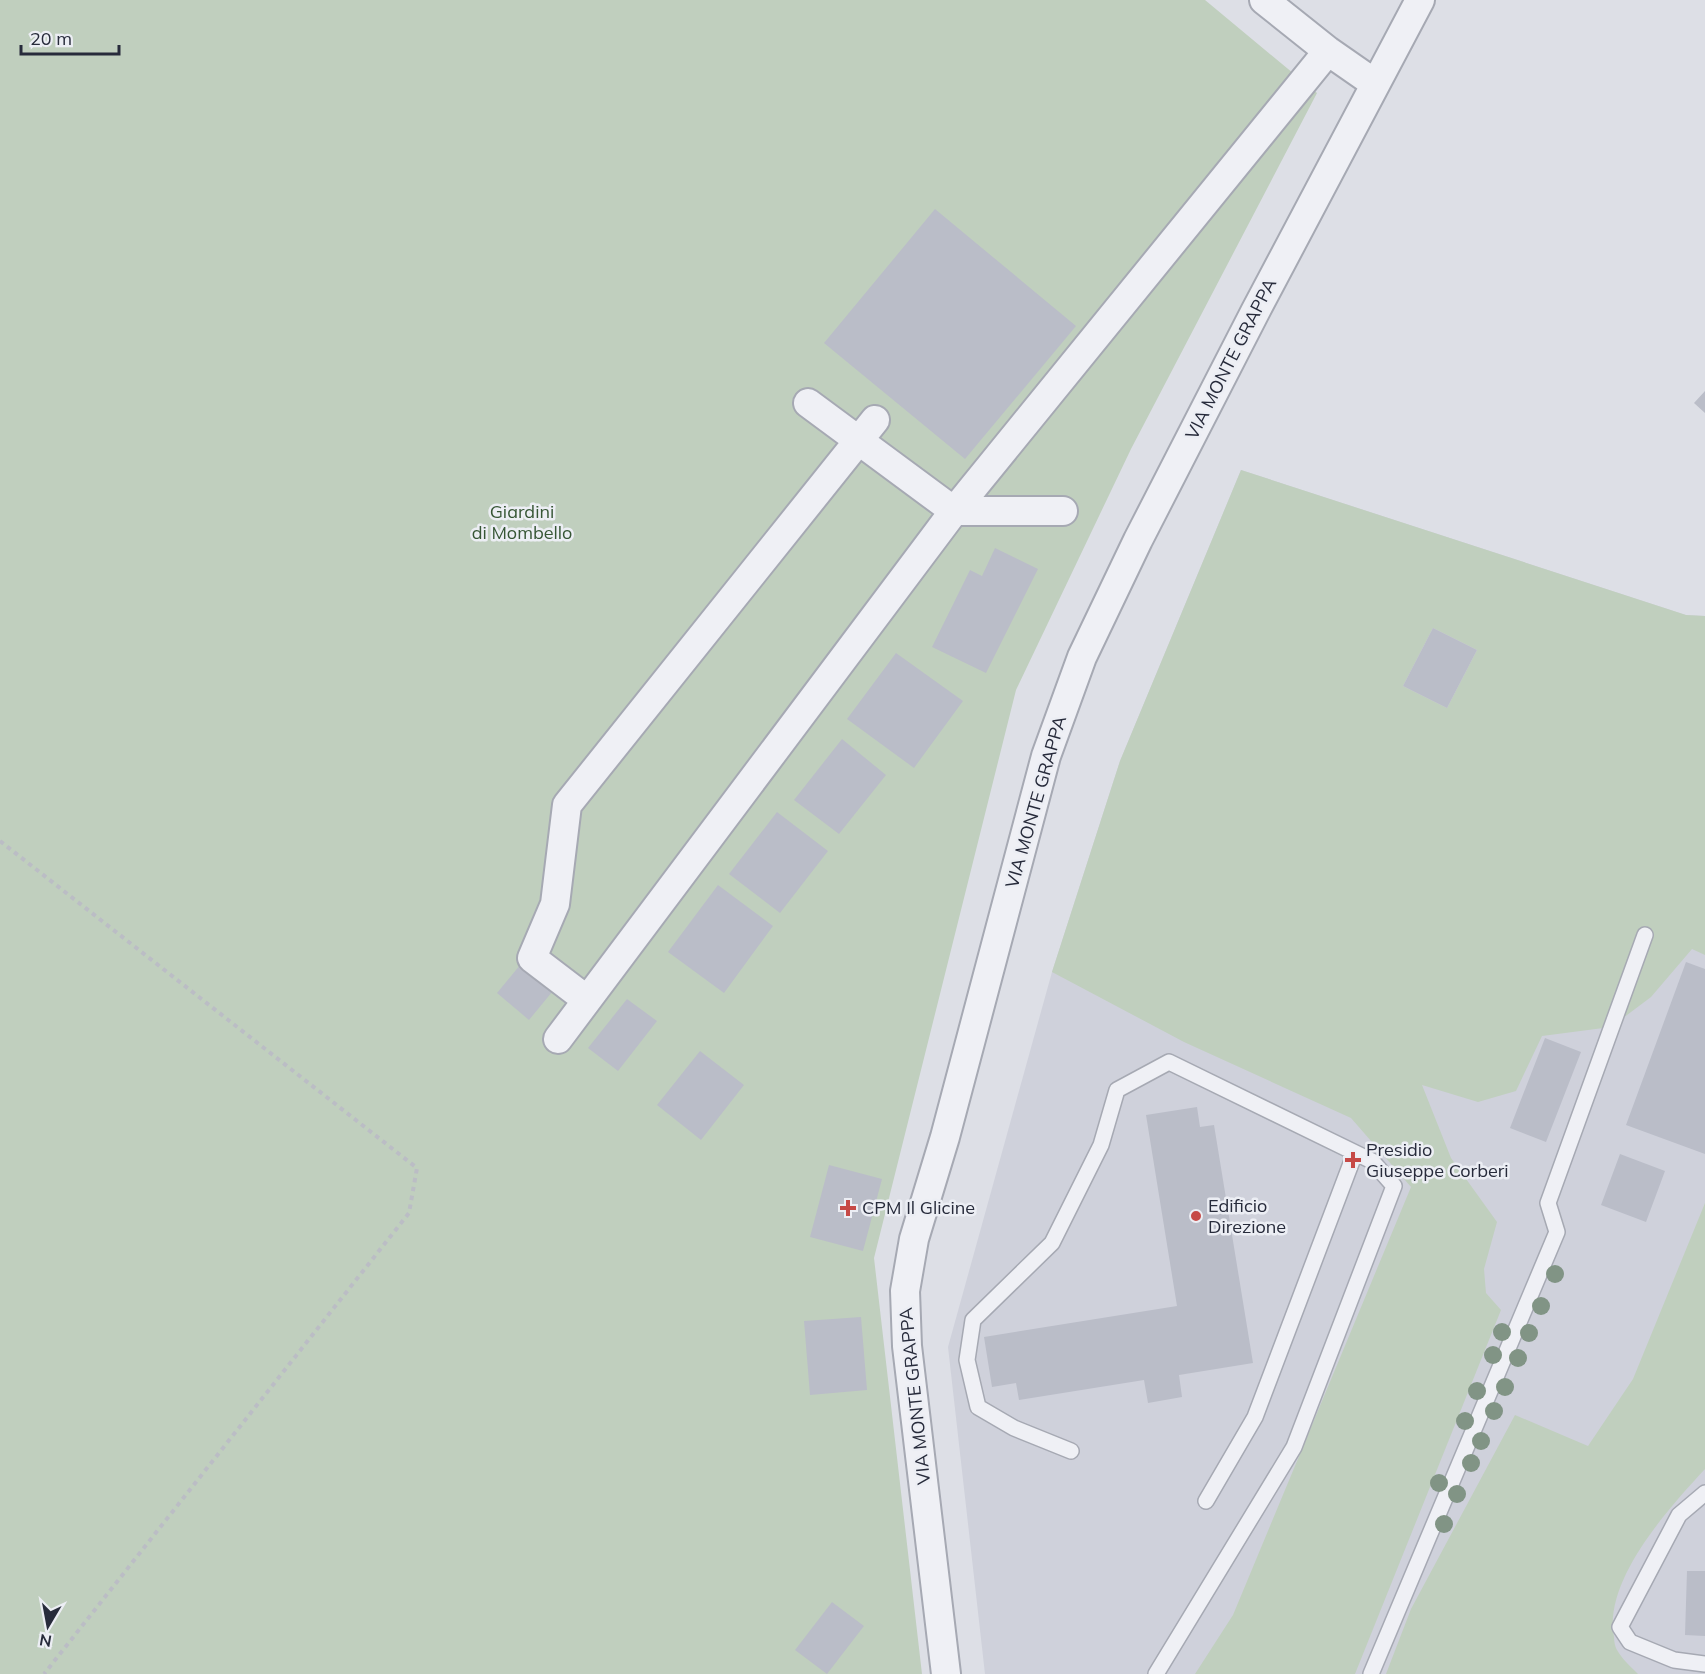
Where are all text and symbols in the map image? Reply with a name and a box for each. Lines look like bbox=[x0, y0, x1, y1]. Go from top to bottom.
scale bar bbox=[21, 18, 118, 56]
text: 20 m bbox=[30, 27, 72, 50]
street label: VIA MONTE GRAPPA bbox=[1180, 274, 1281, 443]
park label: Giardini di Mombello bbox=[472, 500, 572, 544]
street label: VIA MONTE GRAPPA bbox=[1000, 713, 1071, 891]
place label: Presidio Giuseppe Corberi bbox=[1366, 1138, 1509, 1182]
marker: Presidio Giuseppe Corberi bbox=[1344, 1151, 1362, 1169]
place label: Edificio Direzione bbox=[1208, 1194, 1286, 1238]
place label: CPM Il Glicine bbox=[862, 1196, 975, 1219]
marker: CPM Il Glicine bbox=[839, 1199, 857, 1217]
marker: Edificio Direzione bbox=[1189, 1209, 1203, 1223]
street label: VIA MONTE GRAPPA bbox=[894, 1306, 935, 1486]
north arrow bbox=[18, 1596, 78, 1656]
text: N bbox=[38, 1630, 53, 1652]

